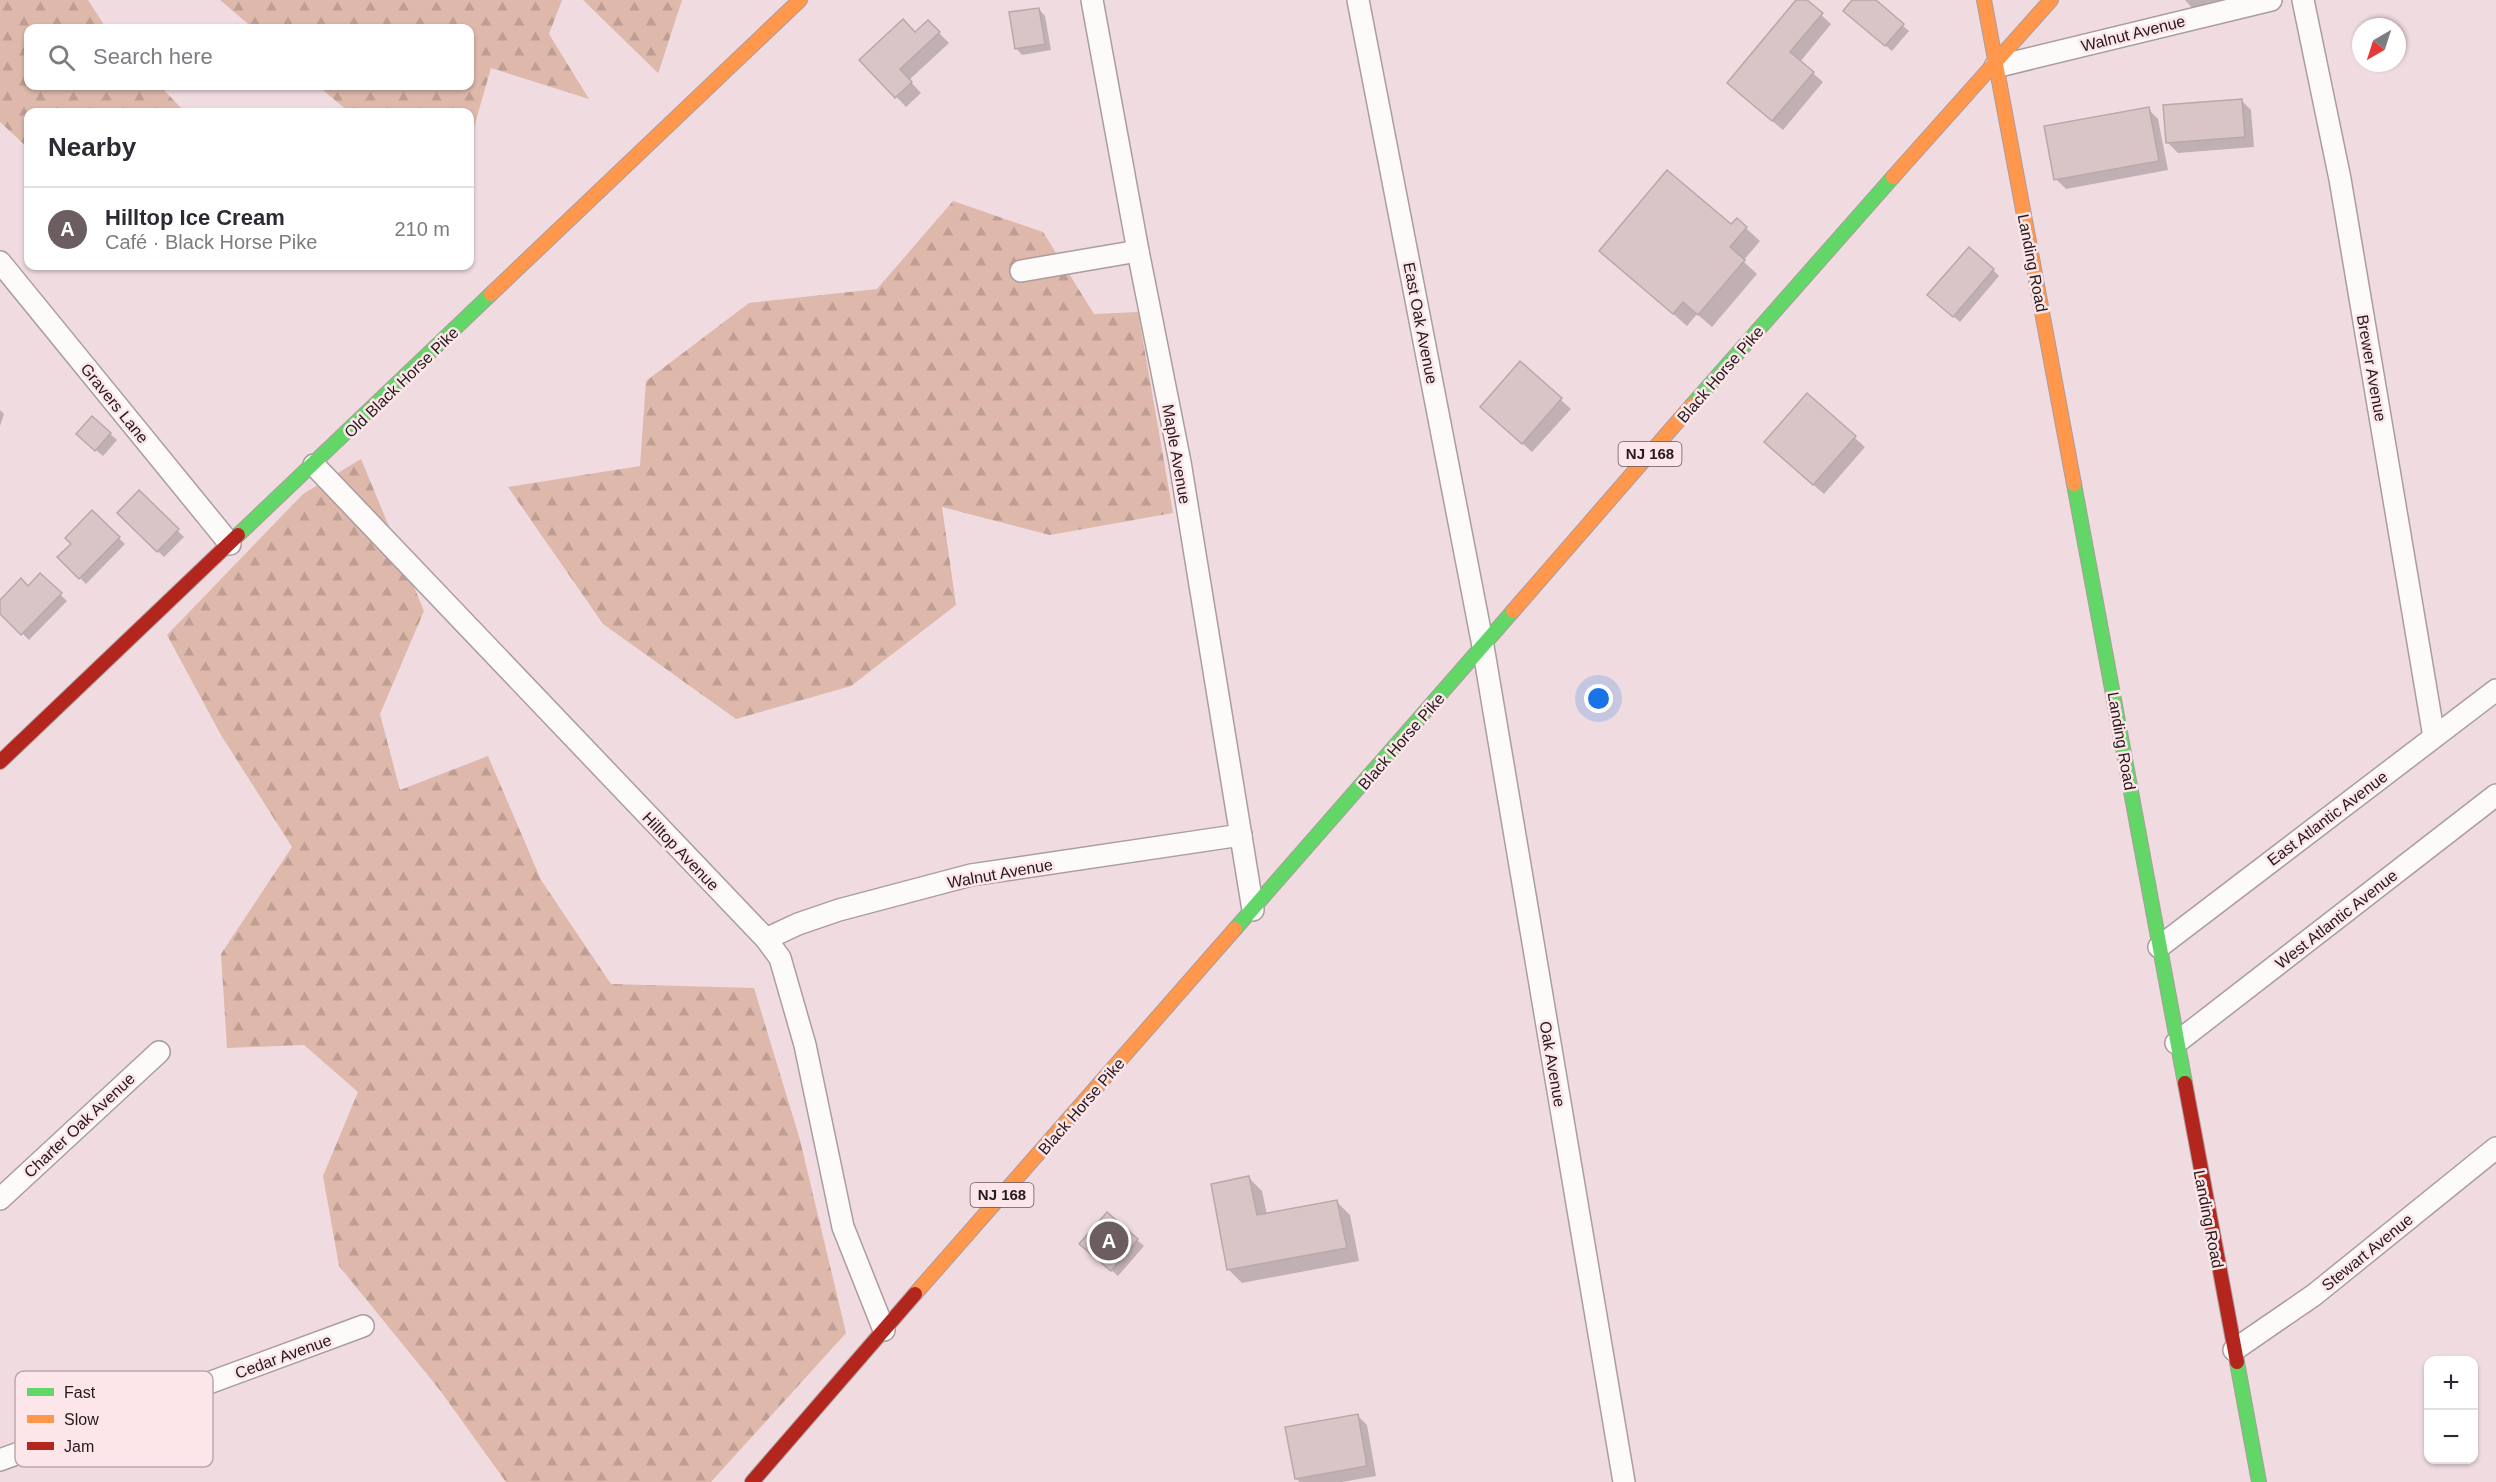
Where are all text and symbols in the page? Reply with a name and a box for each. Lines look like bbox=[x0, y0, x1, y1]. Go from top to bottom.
street label: Walnut Avenue bbox=[2079, 12, 2187, 55]
north arrow bbox=[2352, 18, 2406, 72]
search box bbox=[24, 24, 474, 90]
icon: search bbox=[45, 41, 78, 74]
text: Search here bbox=[93, 44, 213, 69]
text: Nearby bbox=[48, 132, 136, 162]
text: Hilltop Ice Cream bbox=[105, 205, 285, 230]
street label: Landing Road bbox=[2015, 213, 2050, 314]
text: A bbox=[60, 218, 75, 240]
text: 210 m bbox=[394, 218, 450, 240]
text: Café · Black Horse Pike bbox=[105, 231, 317, 253]
street label: East Oak Avenue bbox=[1400, 261, 1441, 385]
street label: Brewer Avenue bbox=[2354, 313, 2389, 423]
street label: Black Horse Pike bbox=[1674, 323, 1767, 426]
street label: Old Black Horse Pike bbox=[341, 324, 462, 441]
street label: Gravers Lane bbox=[78, 360, 152, 446]
street label: Maple Avenue bbox=[1159, 403, 1194, 505]
road number: NJ 168 bbox=[1618, 442, 1682, 466]
your location bbox=[1584, 684, 1613, 713]
street label: Black Horse Pike bbox=[1355, 690, 1448, 793]
street label: Landing Road bbox=[2104, 691, 2139, 792]
street label: East Atlantic Avenue bbox=[2264, 768, 2391, 869]
street label: Hilltop Avenue bbox=[639, 809, 722, 894]
street label: Walnut Avenue bbox=[946, 856, 1054, 891]
street label: West Atlantic Avenue bbox=[2272, 867, 2401, 972]
street label: Oak Avenue bbox=[1537, 1020, 1568, 1108]
street label: Black Horse Pike bbox=[1035, 1055, 1128, 1158]
street label: Charter Oak Avenue bbox=[21, 1070, 138, 1181]
street label: Landing Road bbox=[2191, 1169, 2226, 1270]
road number: NJ 168 bbox=[970, 1183, 1034, 1207]
street label: Stewart Avenue bbox=[2319, 1211, 2416, 1294]
pin: A bbox=[1090, 1218, 1128, 1264]
street label: Cedar Avenue bbox=[233, 1331, 334, 1382]
map controls bbox=[2424, 1356, 2478, 1464]
button: + bbox=[2424, 1356, 2478, 1410]
legend bbox=[15, 1371, 213, 1467]
text: Fast bbox=[64, 1384, 96, 1401]
button: − bbox=[2424, 1410, 2478, 1464]
text: Slow bbox=[64, 1411, 99, 1428]
text: Jam bbox=[64, 1438, 94, 1455]

